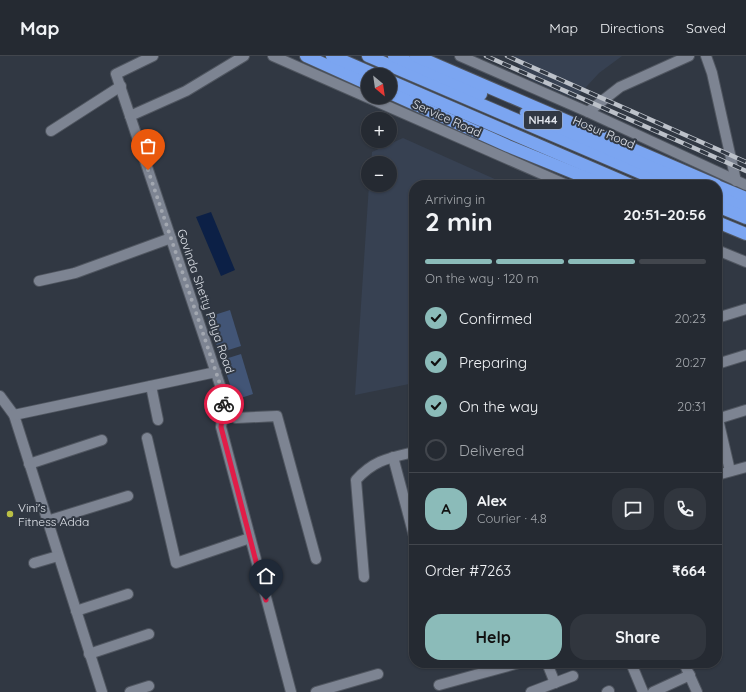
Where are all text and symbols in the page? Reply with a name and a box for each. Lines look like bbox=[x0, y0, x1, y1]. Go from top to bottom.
text: Map bbox=[20, 16, 59, 40]
text: Map bbox=[549, 19, 578, 37]
text: Directions bbox=[600, 19, 664, 37]
text: Saved bbox=[686, 19, 726, 37]
north arrow bbox=[361, 68, 397, 104]
map controls bbox=[361, 68, 397, 192]
street label: Service Road bbox=[410, 96, 484, 140]
road number: NH44 bbox=[524, 111, 562, 129]
button: + bbox=[361, 112, 397, 148]
street label: Hosur Road bbox=[571, 112, 637, 152]
pin bbox=[131, 129, 165, 170]
icon: bag bbox=[137, 135, 159, 157]
button: − bbox=[361, 156, 397, 192]
text: Arriving in bbox=[425, 191, 485, 207]
text: 2 min bbox=[425, 205, 493, 238]
text: 20:51–20:56 bbox=[623, 205, 706, 224]
street label: Govinda Shetty Palya Road bbox=[174, 227, 238, 375]
text: On the way · 120 m bbox=[425, 270, 539, 286]
icon: check bbox=[425, 307, 447, 329]
text: Confirmed bbox=[459, 309, 532, 328]
text: 20:23 bbox=[675, 310, 706, 326]
icon: check bbox=[425, 351, 447, 373]
text: Preparing bbox=[459, 353, 527, 372]
text: 20:27 bbox=[675, 354, 706, 370]
courier bbox=[204, 384, 244, 424]
icon: bike bbox=[213, 393, 235, 415]
icon: check bbox=[425, 395, 447, 417]
text: On the way bbox=[459, 397, 538, 416]
text: 20:31 bbox=[677, 398, 706, 414]
text: Delivered bbox=[459, 441, 524, 460]
button: chat bbox=[612, 488, 654, 530]
button: phone bbox=[664, 488, 706, 530]
text: Alex bbox=[477, 491, 507, 510]
text: A bbox=[441, 499, 451, 518]
place label: Vini's Fitness Adda bbox=[18, 500, 89, 529]
marker: Vini's Fitness Adda bbox=[5, 509, 15, 519]
text: Courier · 4.8 bbox=[477, 510, 547, 526]
pin bbox=[249, 559, 283, 600]
text: Order #7263 bbox=[425, 561, 511, 580]
text: ₹664 bbox=[672, 561, 706, 580]
icon: home bbox=[255, 565, 277, 587]
button: Help bbox=[425, 614, 562, 660]
button: Share bbox=[570, 614, 706, 660]

